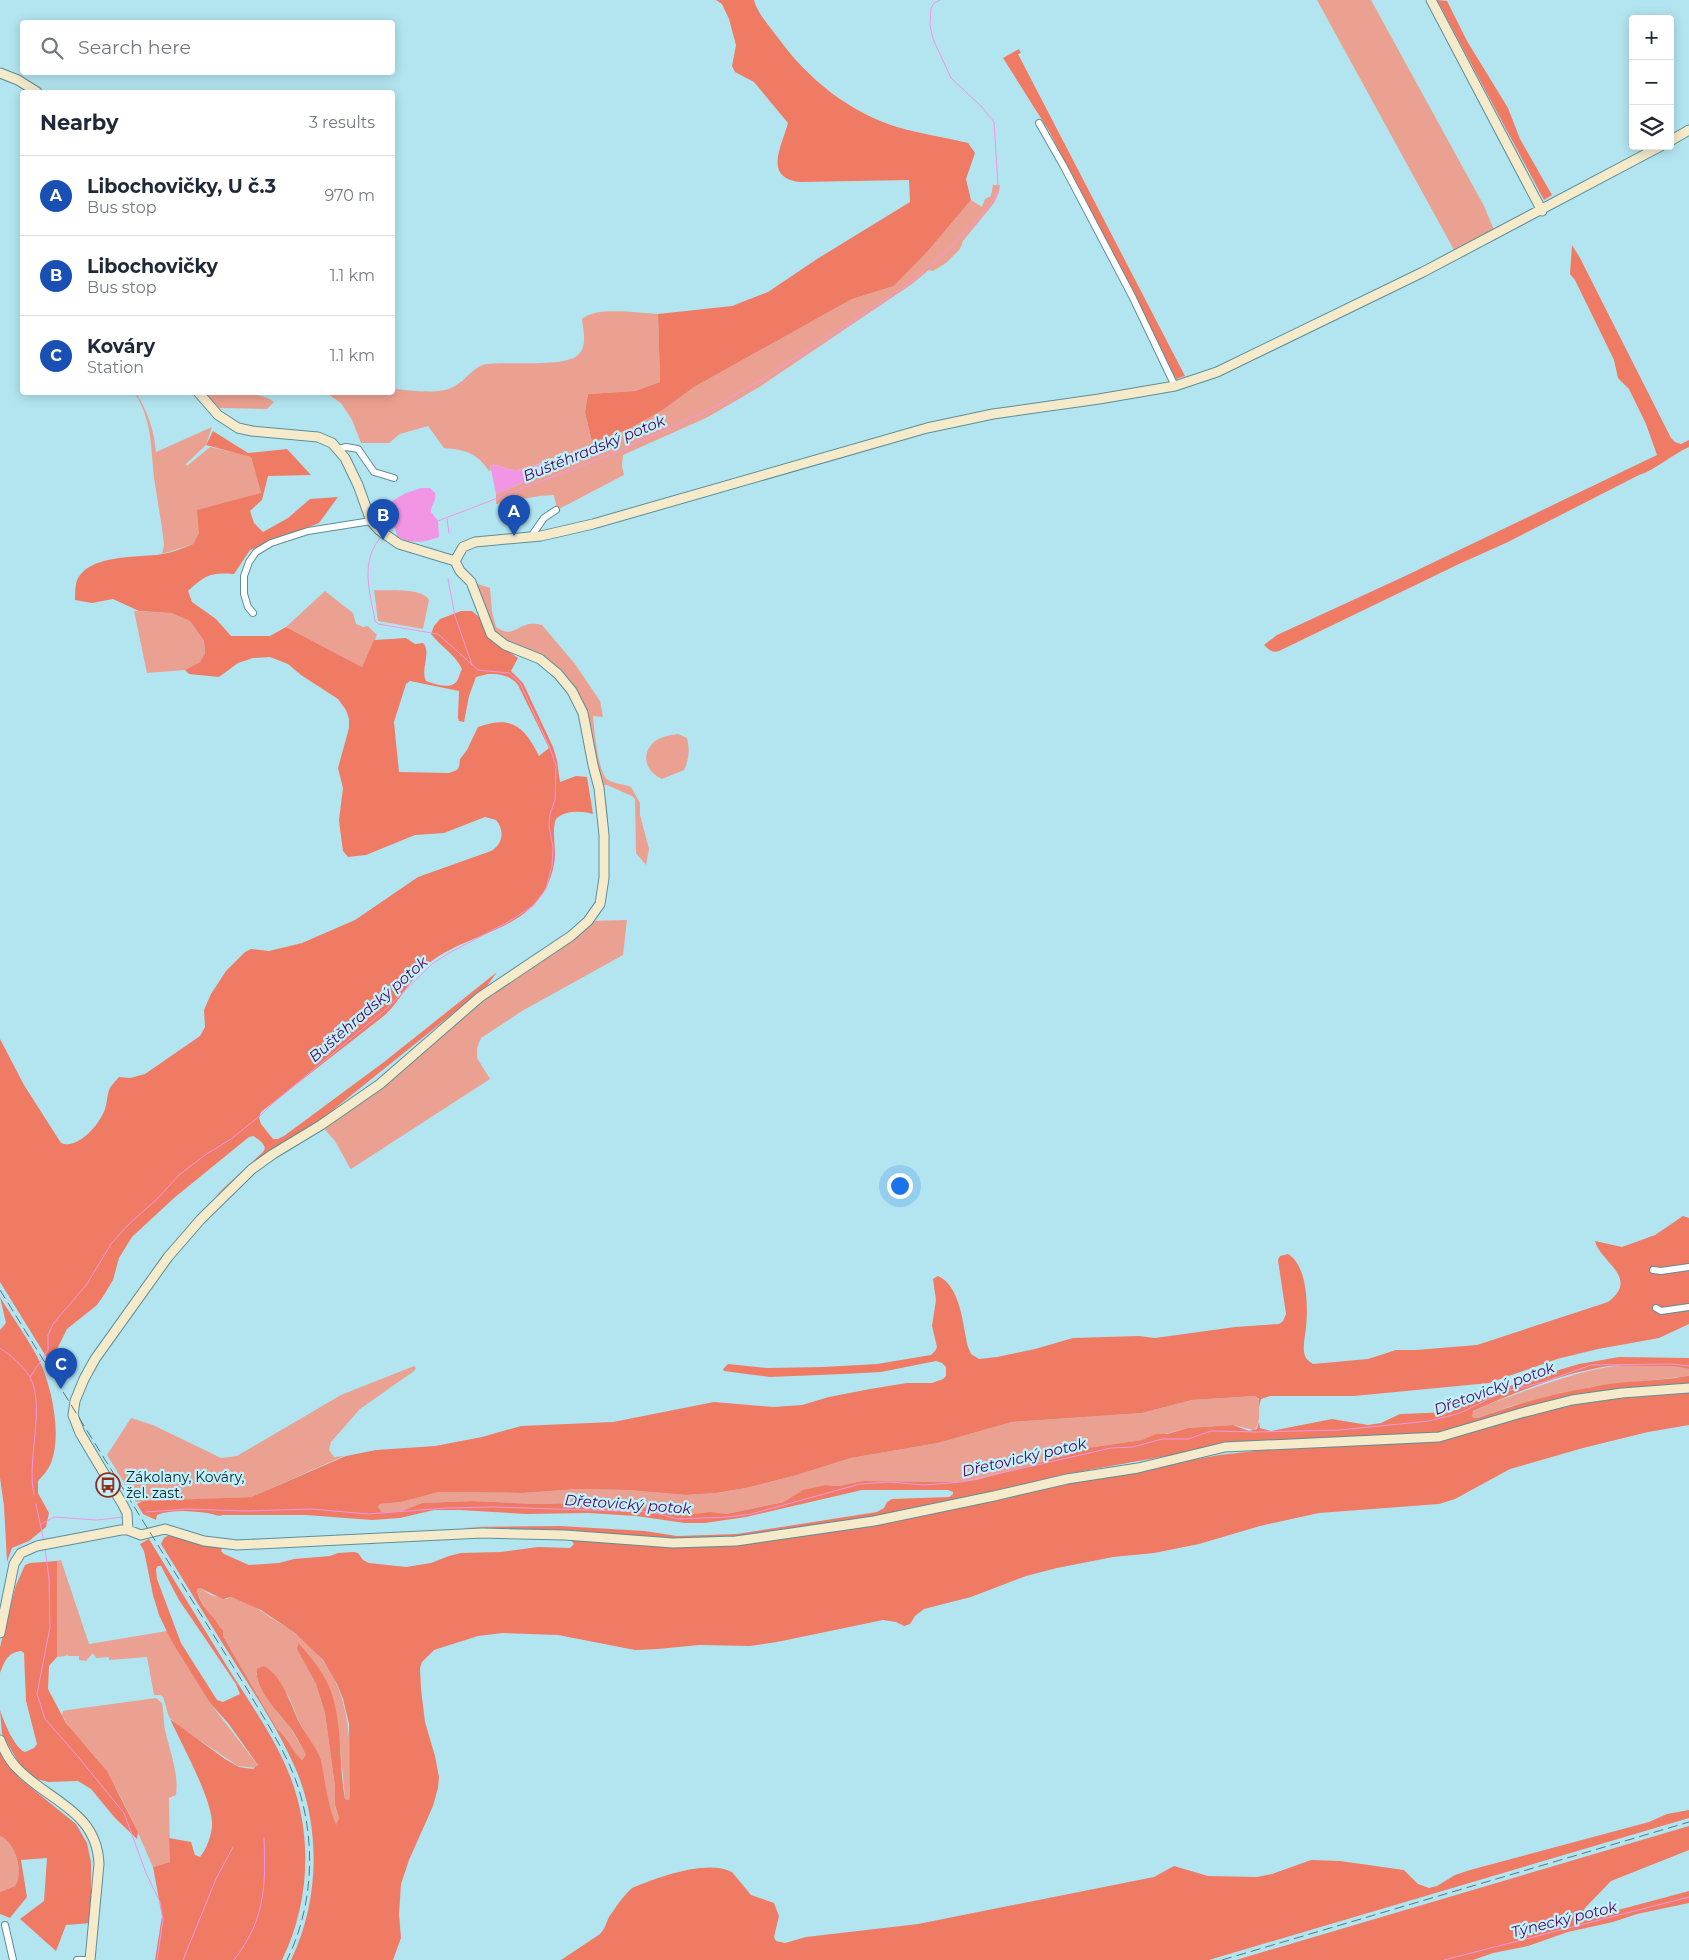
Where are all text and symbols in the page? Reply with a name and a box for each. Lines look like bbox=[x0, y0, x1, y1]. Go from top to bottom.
map controls bbox=[1629, 15, 1674, 150]
button: + bbox=[1629, 15, 1674, 60]
search box bbox=[20, 20, 395, 75]
icon: search bbox=[38, 34, 66, 62]
text: Search here bbox=[78, 36, 191, 59]
button: − bbox=[1629, 60, 1674, 105]
button: layers bbox=[1629, 105, 1674, 150]
text: Nearby bbox=[40, 110, 119, 135]
text: 3 results bbox=[309, 113, 375, 132]
text: Libochovičky, U č.3 bbox=[87, 175, 276, 198]
text: A bbox=[50, 186, 62, 205]
text: 970 m bbox=[325, 186, 375, 205]
text: Bus stop bbox=[87, 198, 157, 217]
text: Libochovičky bbox=[87, 255, 218, 278]
text: B bbox=[50, 266, 62, 285]
text: 1.1 km bbox=[330, 266, 375, 285]
text: Bus stop bbox=[87, 278, 157, 297]
text: Kováry bbox=[87, 335, 155, 358]
text: C bbox=[50, 346, 62, 365]
text: 1.1 km bbox=[330, 346, 375, 365]
text: Station bbox=[87, 358, 144, 377]
water label: Buštěhradský potok bbox=[520, 410, 669, 485]
pin: A bbox=[498, 495, 530, 536]
pin: B bbox=[367, 499, 399, 540]
water label: Buštěhradský potok bbox=[305, 951, 432, 1066]
your location bbox=[887, 1173, 913, 1199]
pin: C bbox=[45, 1348, 77, 1389]
water label: Dřetovický potok bbox=[1431, 1357, 1558, 1419]
water label: Dřetovický potok bbox=[960, 1433, 1089, 1481]
place label: Zákolany, Kováry, žel. zast. bbox=[126, 1468, 245, 1502]
bus stop icon: Zákolany, Kováry, žel. zast. bbox=[95, 1472, 121, 1498]
water label: Dřetovický potok bbox=[564, 1490, 693, 1518]
water label: Týnecký potok bbox=[1509, 1896, 1620, 1941]

